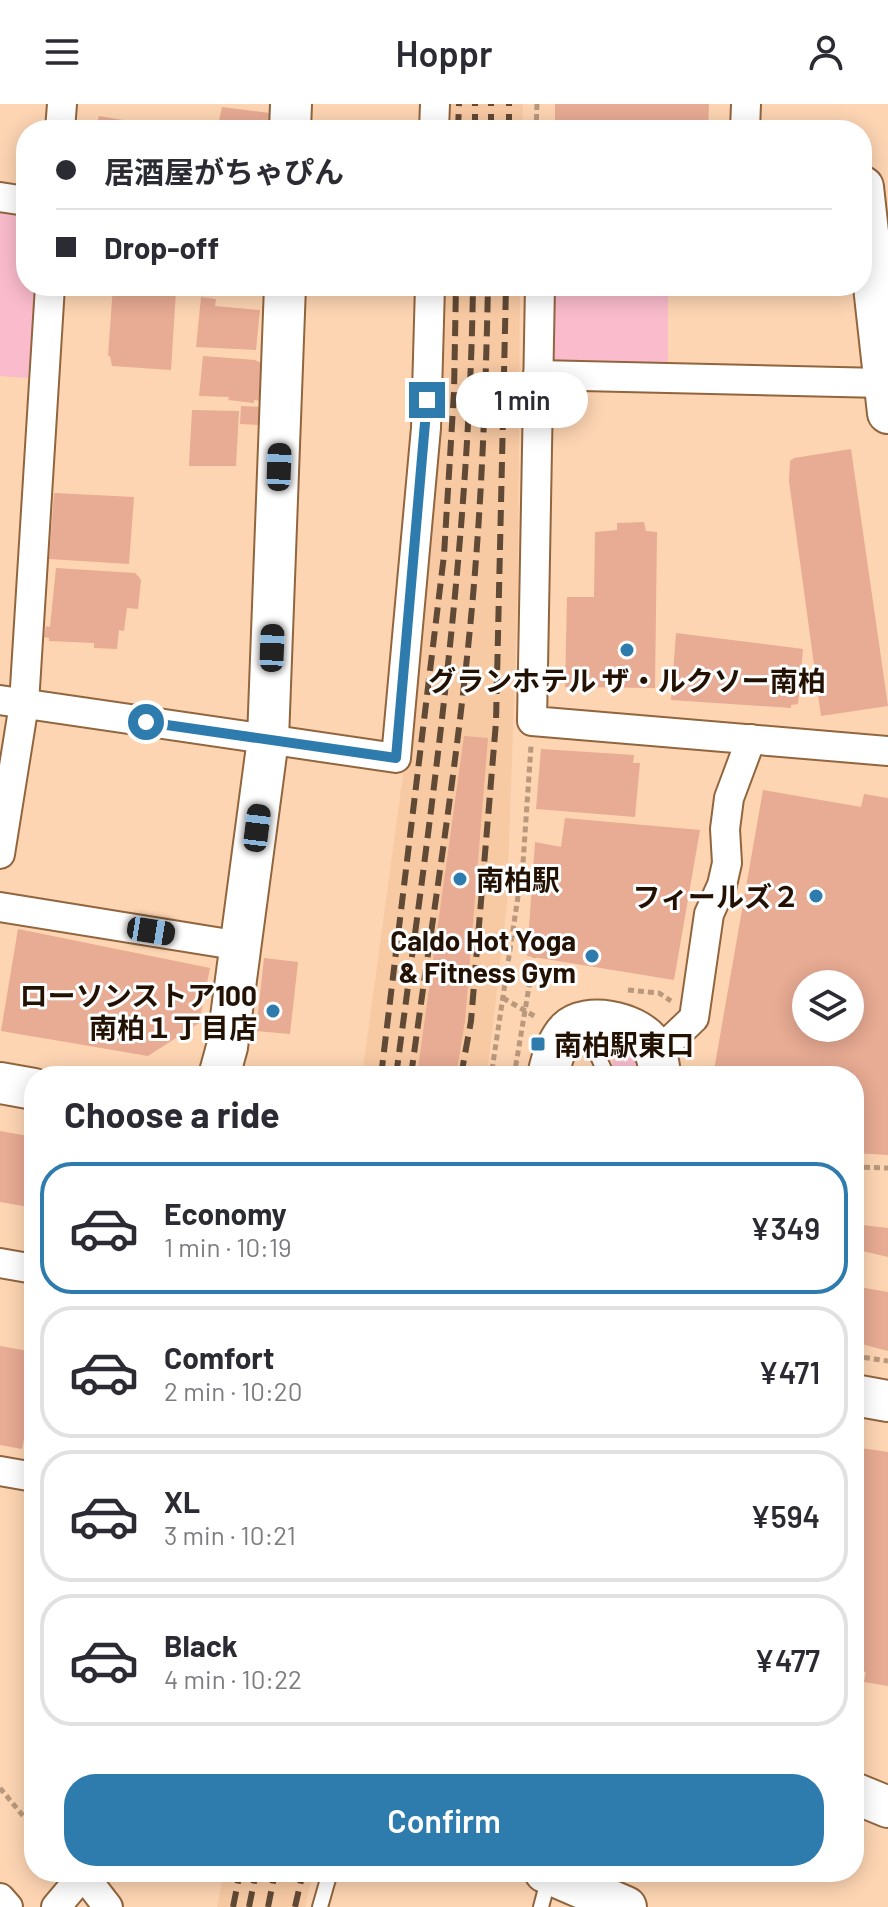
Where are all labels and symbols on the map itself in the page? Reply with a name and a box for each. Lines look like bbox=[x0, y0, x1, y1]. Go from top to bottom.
callout: 1 min bbox=[455, 372, 587, 428]
route end bbox=[409, 382, 445, 418]
car bbox=[266, 443, 292, 491]
car bbox=[259, 624, 285, 672]
marker: グランホテル ザ・ルクソー南柏 bbox=[618, 641, 636, 659]
place label: グランホテル ザ・ルクソー南柏 bbox=[428, 663, 826, 697]
route start bbox=[128, 704, 164, 740]
car bbox=[242, 803, 272, 853]
place label: 南柏駅 bbox=[476, 862, 560, 896]
marker: 南柏駅 bbox=[451, 870, 469, 888]
place label: フィールズ２ bbox=[633, 879, 800, 913]
marker: フィールズ２ bbox=[807, 887, 825, 905]
car bbox=[125, 915, 177, 947]
place label: Caldo Hot Yoga & Fitness Gym bbox=[390, 923, 576, 989]
marker: Caldo Hot Yoga & Fitness Gym bbox=[583, 947, 601, 965]
place label: ローソンストア100 南柏１丁目店 bbox=[20, 978, 257, 1044]
marker: ローソンストア100 南柏１丁目店 bbox=[264, 1002, 282, 1020]
place label: 南柏駅東口 bbox=[554, 1027, 694, 1061]
marker: 南柏駅東口 bbox=[529, 1035, 547, 1053]

